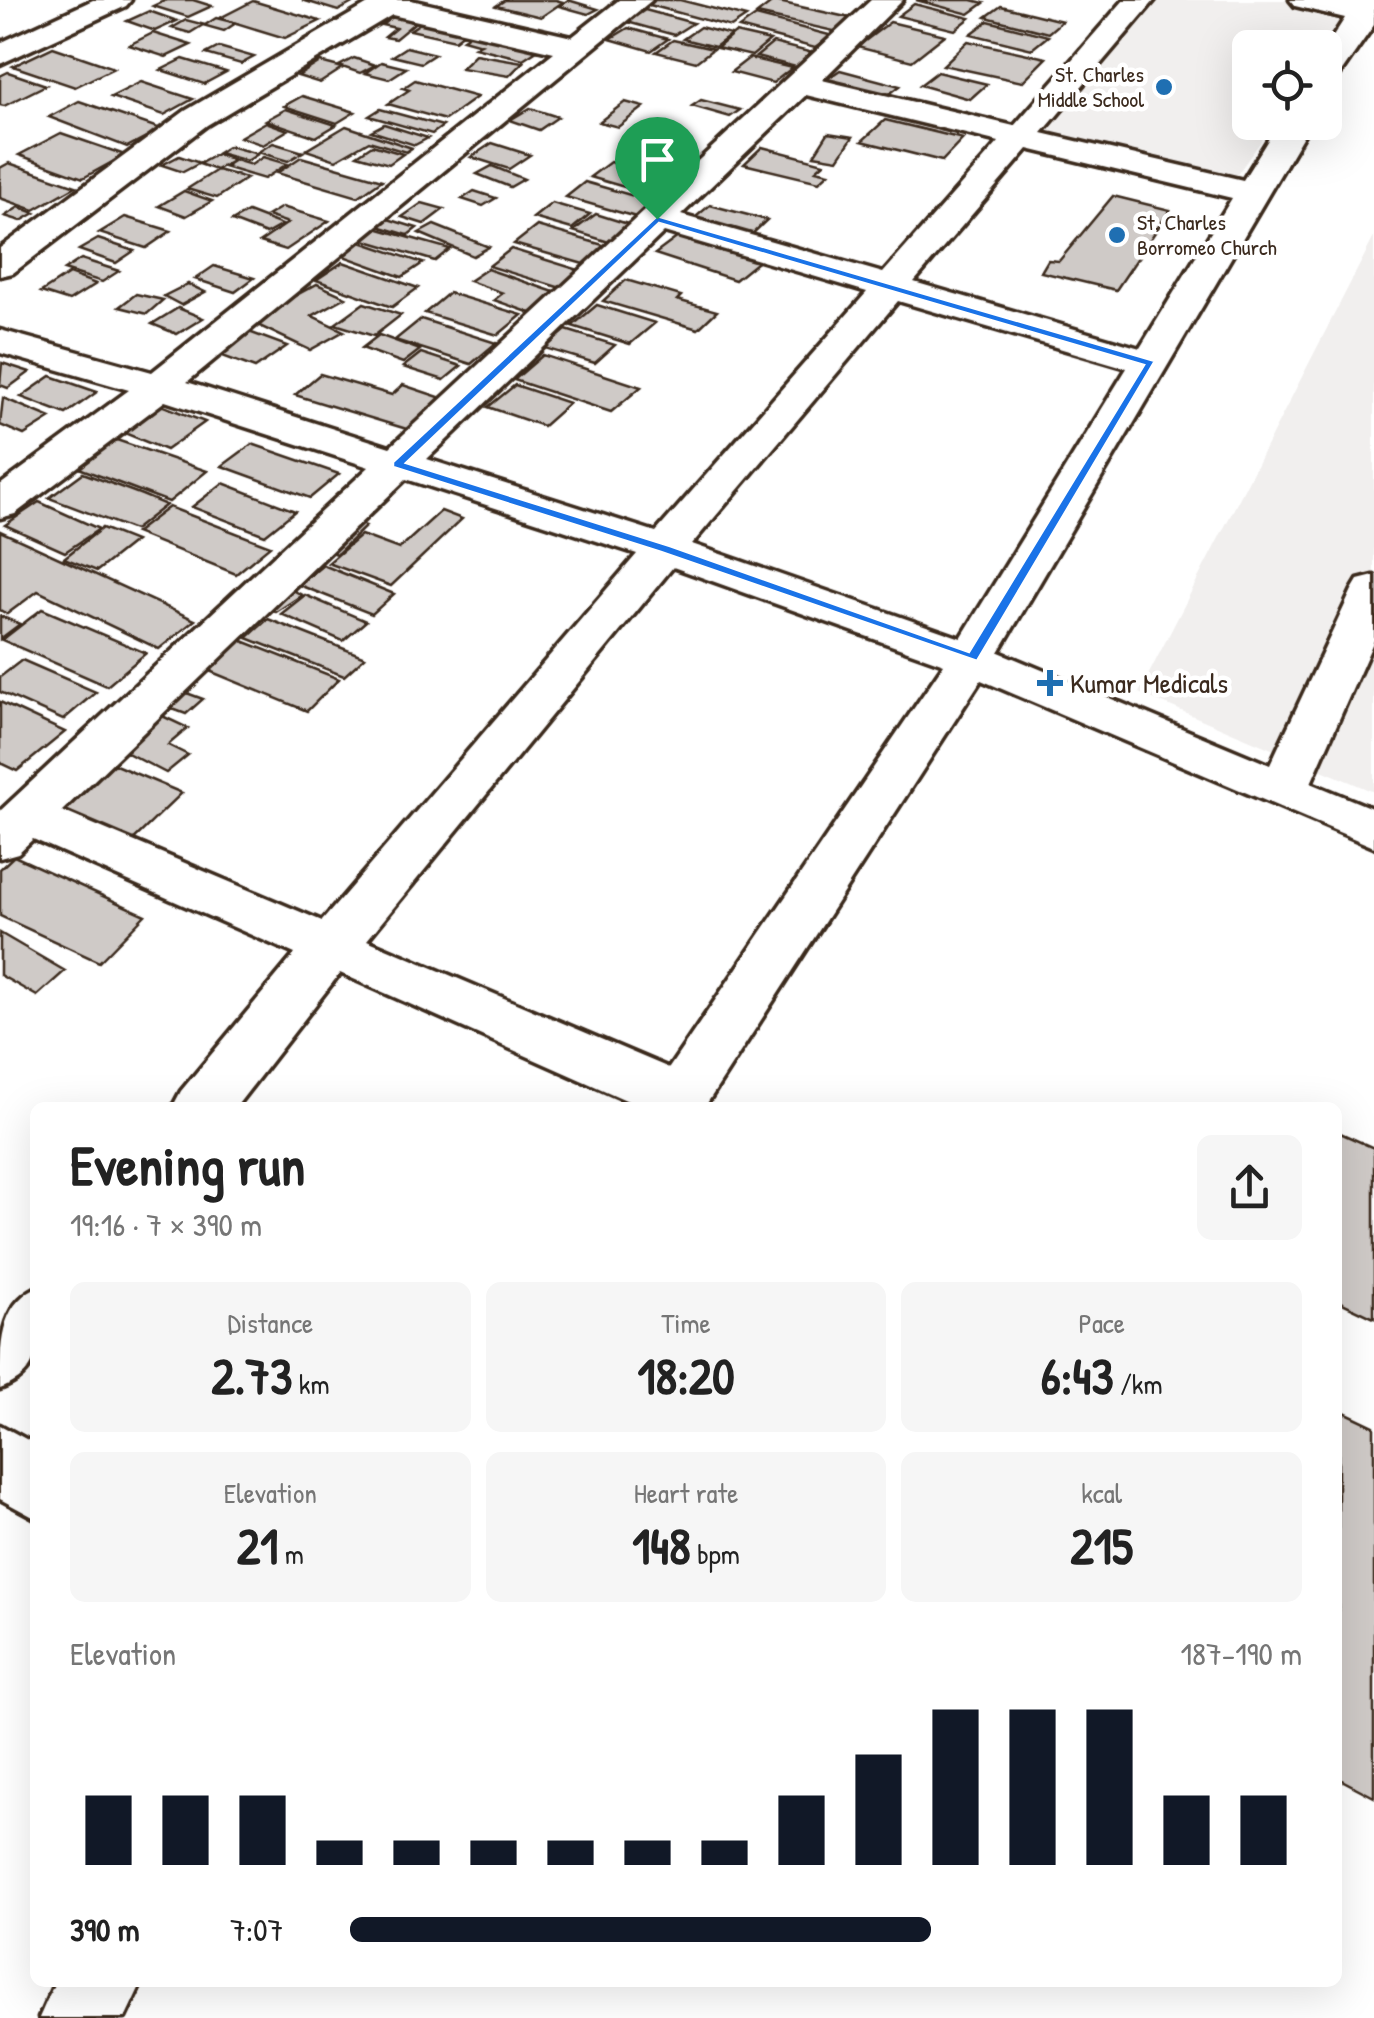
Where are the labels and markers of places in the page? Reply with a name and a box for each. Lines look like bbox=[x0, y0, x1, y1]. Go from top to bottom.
place label: St. Charles Middle School bbox=[1038, 59, 1144, 114]
marker: St. Charles Middle School bbox=[1153, 76, 1175, 98]
pin bbox=[615, 117, 700, 220]
place label: St. Charles Borromeo Church bbox=[1137, 207, 1277, 262]
marker: St. Charles Borromeo Church bbox=[1106, 224, 1128, 246]
place label: Kumar Medicals bbox=[1070, 664, 1228, 702]
marker: Kumar Medicals bbox=[1039, 672, 1061, 694]

